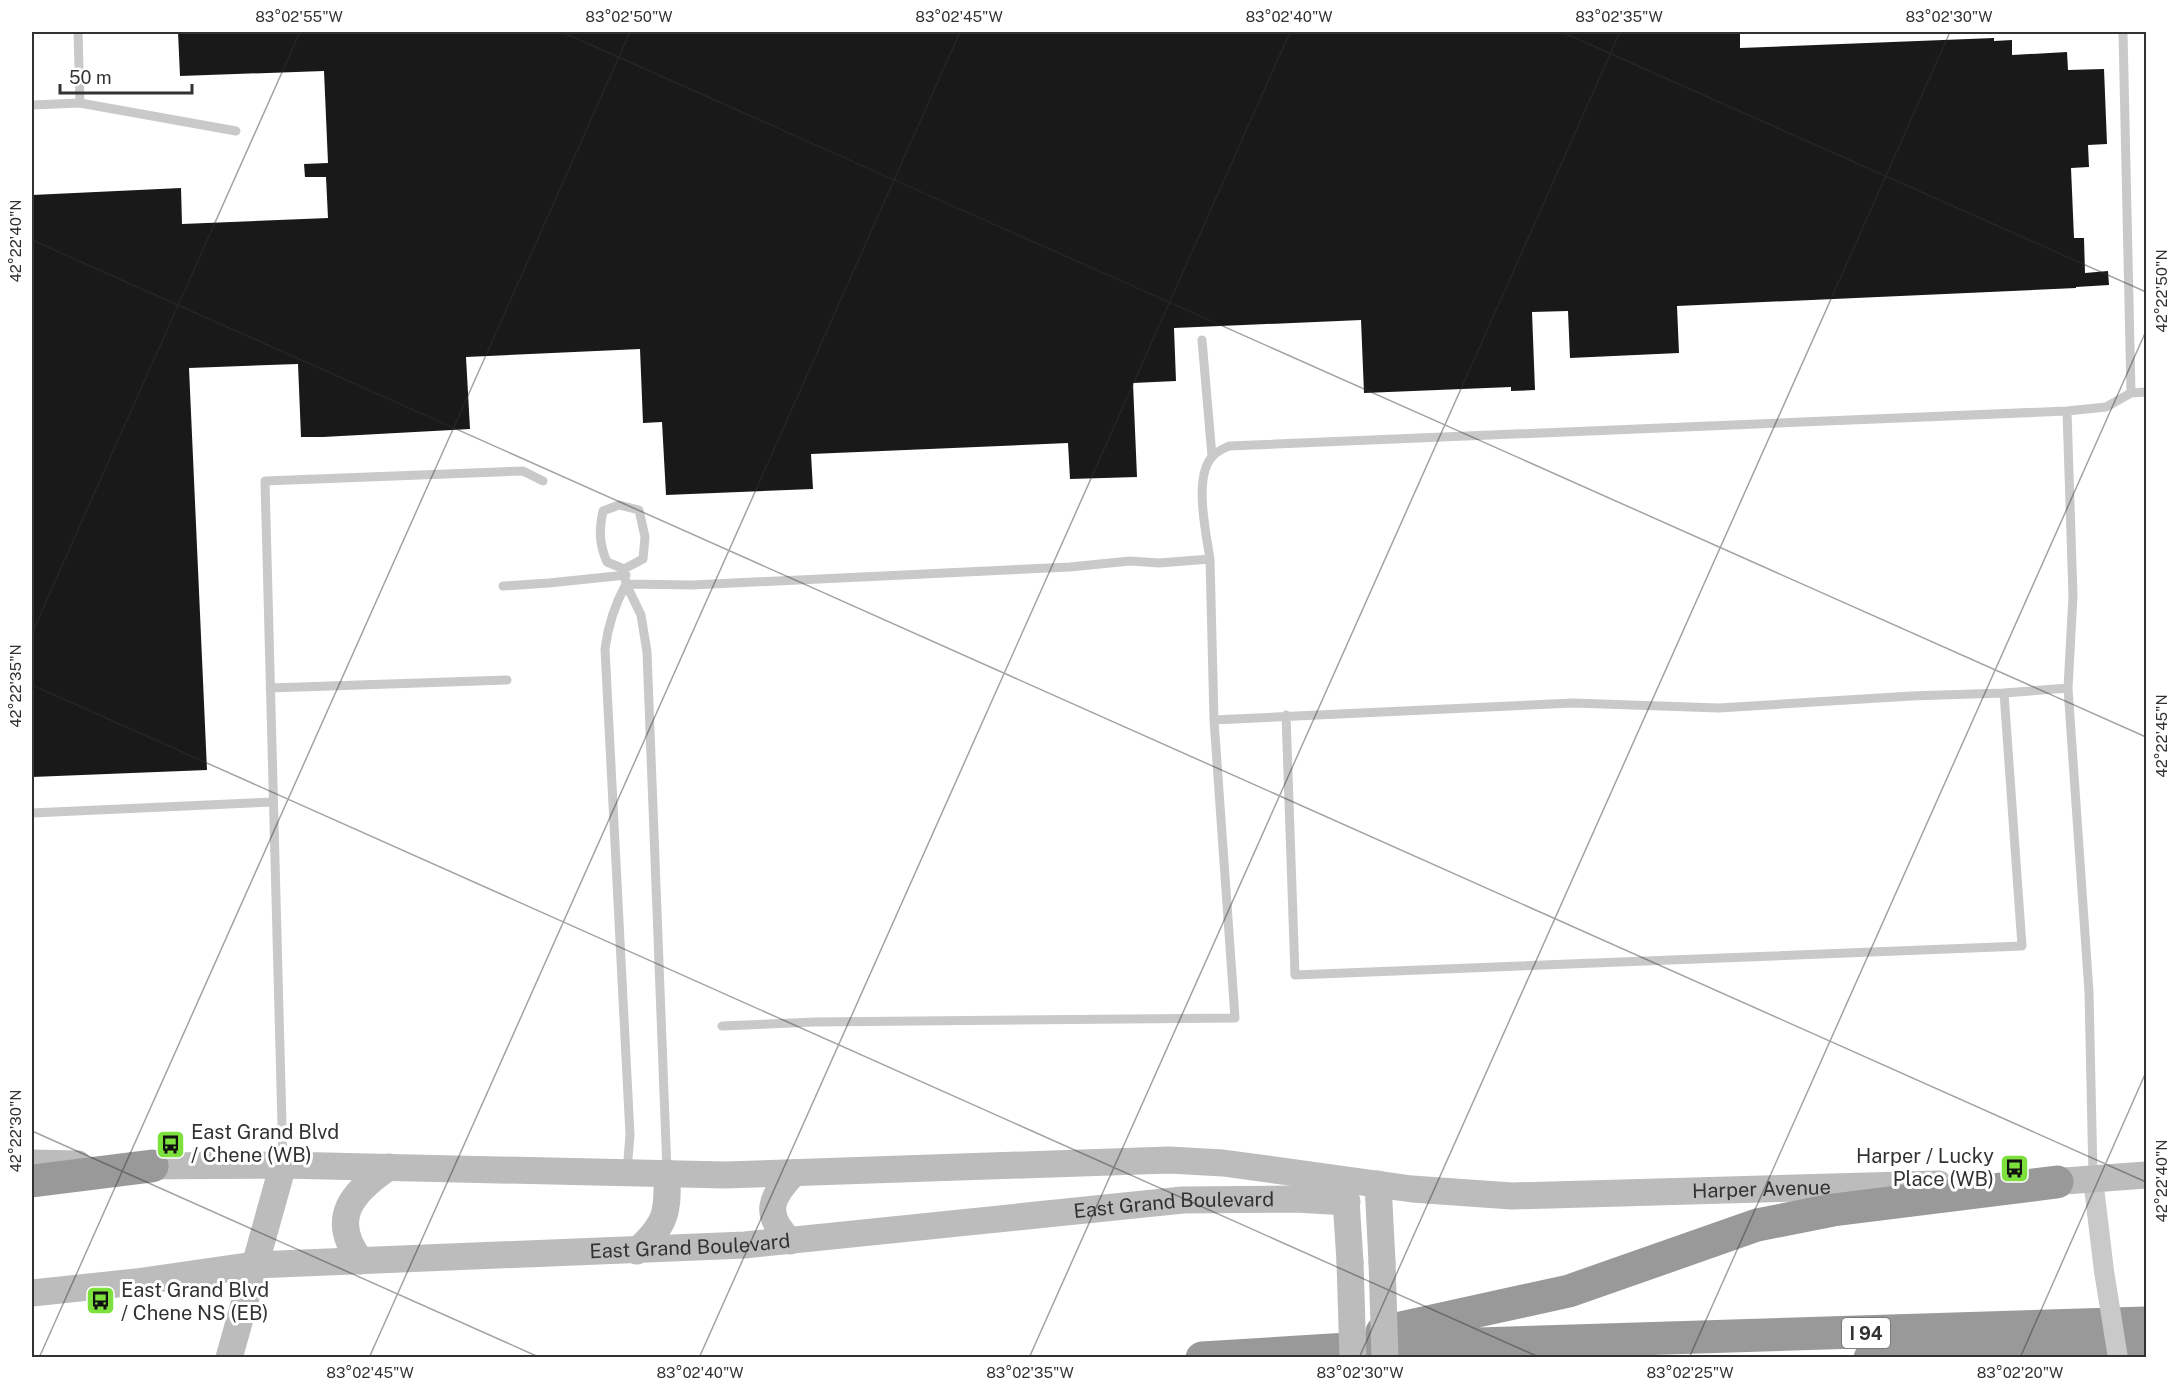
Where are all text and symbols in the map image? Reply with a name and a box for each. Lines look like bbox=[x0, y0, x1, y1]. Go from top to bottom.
text: 83°02'55"W bbox=[255, 8, 343, 25]
text: 83°02'50"W bbox=[585, 8, 673, 25]
text: 83°02'45"W bbox=[915, 8, 1003, 25]
text: 83°02'40"W bbox=[1245, 8, 1333, 25]
text: 83°02'35"W bbox=[1575, 8, 1663, 25]
text: 83°02'30"W bbox=[1905, 8, 1993, 25]
scale bar bbox=[60, 57, 192, 95]
text: 50 m bbox=[69, 67, 112, 88]
text: 42°22'40"N bbox=[7, 199, 24, 283]
text: 42°22'50"N bbox=[2153, 249, 2170, 333]
text: 42°22'35"N bbox=[7, 644, 24, 728]
text: 42°22'45"N bbox=[2153, 694, 2170, 778]
text: 42°22'30"N bbox=[7, 1089, 24, 1173]
place label: East Grand Blvd / Chene (WB) bbox=[191, 1120, 339, 1167]
bus stop icon: East Grand Blvd / Chene (WB) bbox=[154, 1128, 186, 1160]
text: 42°22'40"N bbox=[2153, 1139, 2170, 1223]
place label: Harper / Lucky Place (WB) bbox=[1856, 1144, 1994, 1191]
bus stop icon: Harper / Lucky Place (WB) bbox=[1999, 1152, 2031, 1184]
street label: Harper Avenue bbox=[1692, 1175, 1831, 1203]
street label: East Grand Boulevard bbox=[1072, 1187, 1274, 1223]
street label: East Grand Boulevard bbox=[589, 1228, 791, 1263]
place label: East Grand Blvd / Chene NS (EB) bbox=[121, 1278, 269, 1325]
bus stop icon: East Grand Blvd / Chene NS (EB) bbox=[84, 1285, 116, 1317]
road number: I 94 bbox=[1842, 1318, 1890, 1348]
text: 83°02'45"W bbox=[326, 1364, 414, 1381]
text: 83°02'40"W bbox=[656, 1364, 744, 1381]
text: 83°02'35"W bbox=[986, 1364, 1074, 1381]
text: 83°02'30"W bbox=[1316, 1364, 1404, 1381]
text: 83°02'25"W bbox=[1646, 1364, 1734, 1381]
text: 83°02'20"W bbox=[1977, 1364, 2063, 1381]

